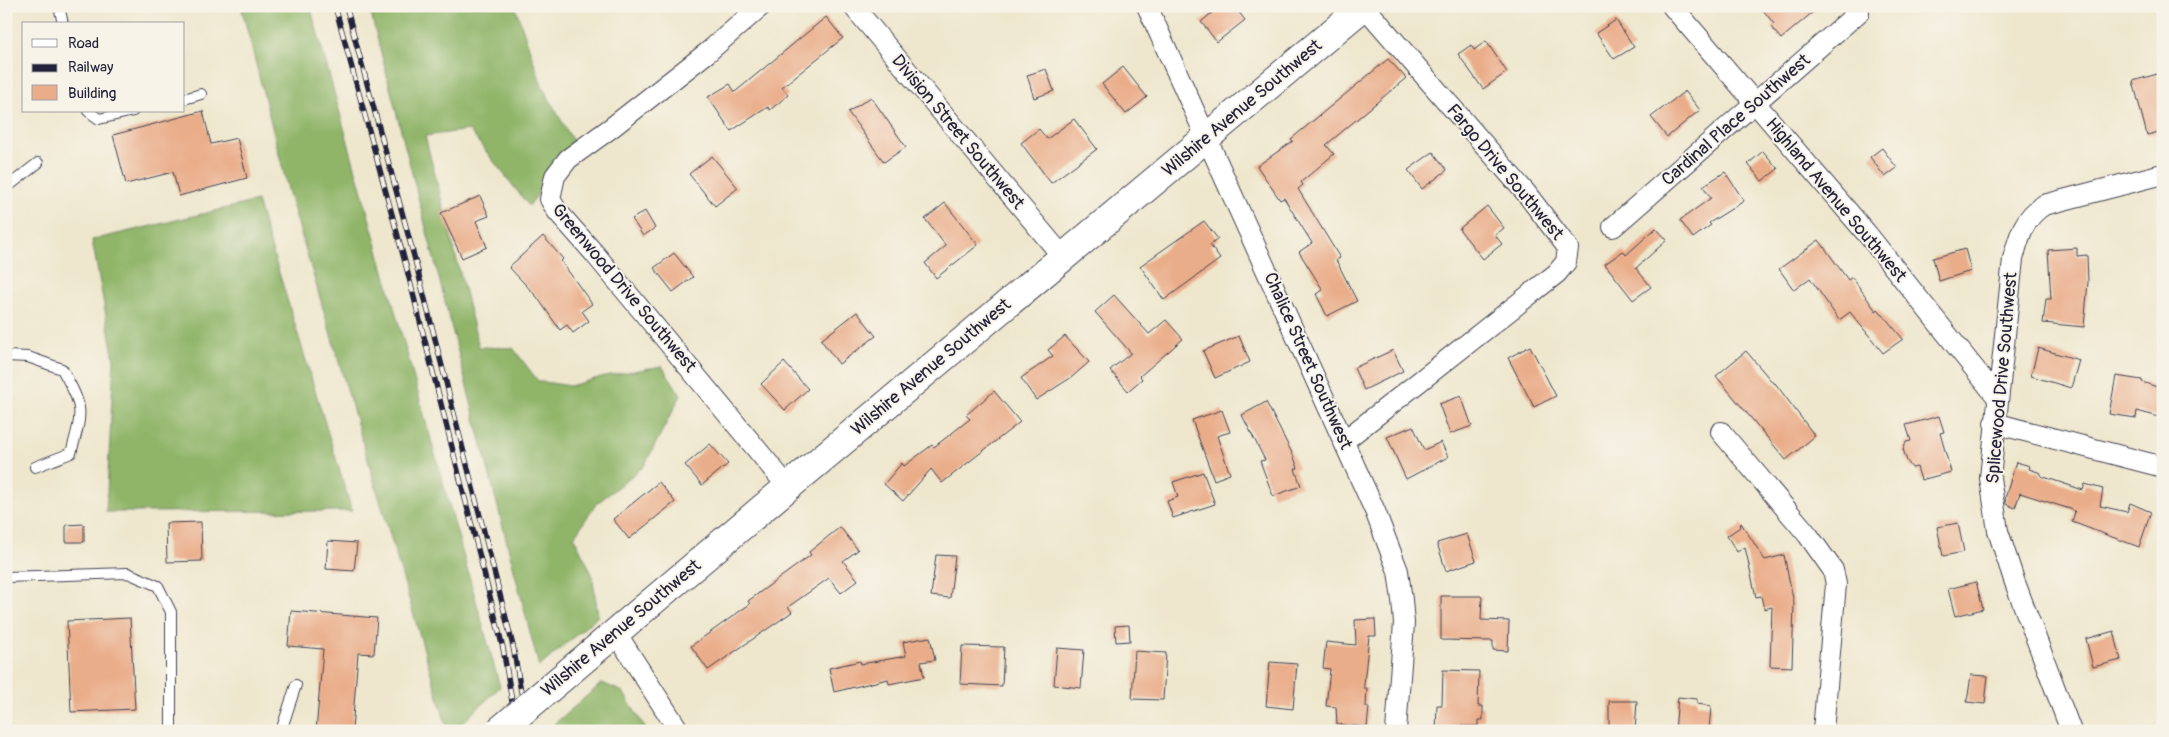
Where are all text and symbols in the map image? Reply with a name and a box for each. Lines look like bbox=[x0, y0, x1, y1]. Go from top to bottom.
legend bbox=[22, 22, 185, 112]
text: Road bbox=[68, 34, 99, 53]
street label: Wilshire Avenue Southwest bbox=[1157, 34, 1327, 182]
street label: Cardinal Place Southwest bbox=[1657, 49, 1816, 191]
street label: Division Street Southwest bbox=[886, 50, 1030, 215]
text: Railway bbox=[68, 58, 114, 77]
text: Building bbox=[68, 84, 116, 103]
street label: Fargo Drive Southwest bbox=[1441, 99, 1569, 245]
street label: Highland Avenue Southwest bbox=[1760, 113, 1912, 288]
street label: Greenwood Drive Southwest bbox=[547, 199, 702, 378]
street label: Chalice Street Southwest bbox=[1259, 269, 1358, 454]
street label: Splicewood Drive Southwest bbox=[1981, 271, 2023, 485]
street label: Wilshire Avenue Southwest bbox=[846, 293, 1016, 441]
street label: Wilshire Avenue Southwest bbox=[536, 554, 706, 702]

